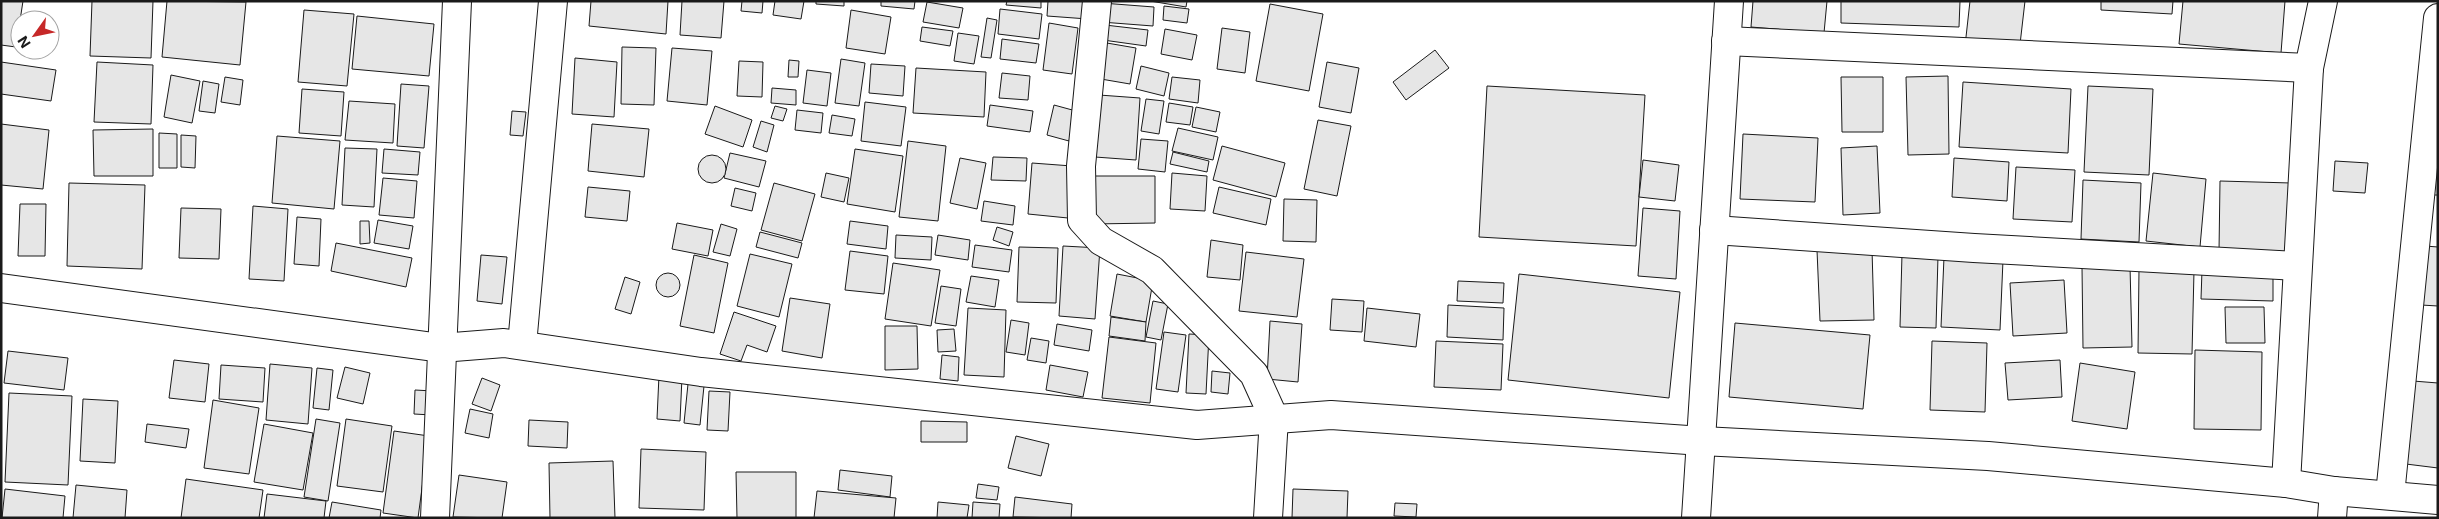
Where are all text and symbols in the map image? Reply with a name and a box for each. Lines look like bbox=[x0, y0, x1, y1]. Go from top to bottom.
north arrow bbox=[10, 10, 60, 60]
text: N bbox=[14, 33, 34, 51]

